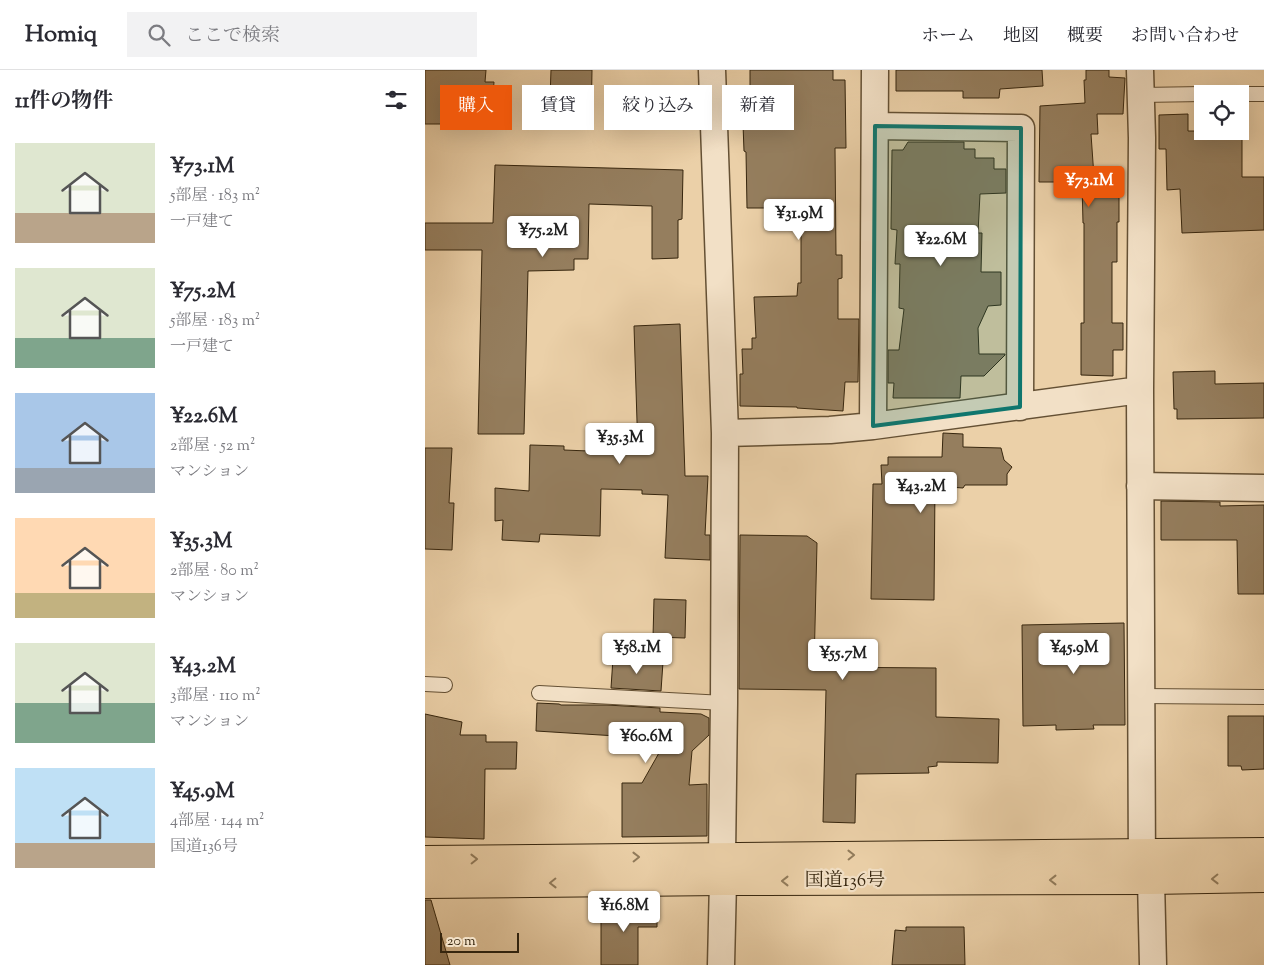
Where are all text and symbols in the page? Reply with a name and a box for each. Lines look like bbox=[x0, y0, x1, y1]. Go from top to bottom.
search box bbox=[127, 12, 477, 57]
text: Homiq bbox=[25, 18, 97, 52]
icon: search bbox=[145, 21, 173, 49]
text: ここで検索 bbox=[185, 23, 280, 50]
text: ホーム bbox=[921, 24, 975, 50]
text: 地図 bbox=[1003, 24, 1039, 50]
text: 概要 bbox=[1067, 24, 1103, 50]
text: お問い合わせ bbox=[1131, 24, 1239, 50]
chip: 購入 bbox=[440, 85, 512, 130]
chip: 賃貸 bbox=[522, 85, 594, 130]
chip: 絞り込み bbox=[604, 85, 712, 130]
chip: 新着 bbox=[722, 85, 794, 130]
map controls bbox=[1194, 85, 1249, 140]
button: locate bbox=[1194, 85, 1249, 140]
icon: filters bbox=[382, 86, 410, 114]
text: 11件の物件 bbox=[15, 87, 113, 117]
text: ¥73.1M bbox=[170, 152, 234, 182]
icon: home bbox=[55, 163, 115, 223]
pin: ¥73.1M bbox=[1048, 166, 1130, 208]
text: ¥73.1M bbox=[1065, 170, 1113, 193]
text: 5部屋 · 183 m² bbox=[170, 185, 260, 208]
pin: ¥31.9M bbox=[758, 198, 840, 241]
text: ¥31.9M bbox=[775, 203, 823, 226]
text: 一戸建て bbox=[170, 211, 234, 234]
pin: ¥75.2M bbox=[502, 216, 584, 258]
text: ¥75.2M bbox=[518, 220, 568, 243]
pin: ¥22.6M bbox=[900, 224, 982, 267]
text: ¥22.6M bbox=[915, 229, 967, 252]
text: ¥75.2M bbox=[170, 277, 236, 307]
icon: home bbox=[55, 288, 115, 348]
text: 5部屋 · 183 m² bbox=[170, 310, 260, 333]
text: 一戸建て bbox=[170, 336, 234, 359]
text: ¥22.6M bbox=[170, 402, 238, 432]
icon: home bbox=[55, 413, 115, 473]
pin: ¥35.3M bbox=[579, 422, 661, 465]
text: ¥35.3M bbox=[596, 427, 644, 450]
text: 2部屋 · 52 m² bbox=[170, 435, 255, 458]
text: マンション bbox=[170, 461, 249, 484]
pin: ¥43.2M bbox=[880, 472, 962, 514]
text: ¥43.2M bbox=[896, 476, 946, 499]
text: ¥35.3M bbox=[170, 527, 232, 557]
icon: home bbox=[55, 538, 115, 598]
text: 2部屋 · 80 m² bbox=[170, 560, 259, 583]
text: マンション bbox=[170, 586, 249, 609]
pin: ¥58.1M bbox=[596, 632, 678, 675]
pin: ¥45.9M bbox=[1033, 632, 1115, 675]
text: ¥58.1M bbox=[613, 637, 661, 660]
text: ¥45.9M bbox=[1049, 637, 1099, 660]
pin: ¥55.7M bbox=[802, 638, 884, 681]
text: ¥55.7M bbox=[819, 643, 867, 666]
text: ¥43.2M bbox=[170, 652, 236, 682]
icon: home bbox=[55, 663, 115, 723]
text: 3部屋 · 110 m² bbox=[170, 685, 261, 708]
text: マンション bbox=[170, 711, 249, 734]
pin: ¥60.6M bbox=[605, 722, 687, 764]
text: ¥60.6M bbox=[620, 726, 672, 749]
text: ¥45.9M bbox=[170, 777, 234, 807]
icon: home bbox=[55, 788, 115, 848]
text: 4部屋 · 144 m² bbox=[170, 810, 265, 833]
text: 国道136号 bbox=[170, 836, 238, 859]
one-way arrow bbox=[848, 850, 855, 860]
one-way arrow bbox=[632, 852, 640, 862]
one-way arrow bbox=[470, 854, 478, 864]
street label: 国道136号 bbox=[805, 868, 885, 895]
one-way arrow bbox=[1211, 874, 1219, 884]
one-way arrow bbox=[1049, 875, 1056, 885]
one-way arrow bbox=[781, 876, 789, 886]
one-way arrow bbox=[549, 878, 556, 888]
pin: ¥16.8M bbox=[583, 890, 665, 933]
text: ¥16.8M bbox=[599, 895, 649, 918]
scale bar bbox=[440, 930, 519, 953]
text: 20 m bbox=[447, 932, 476, 952]

